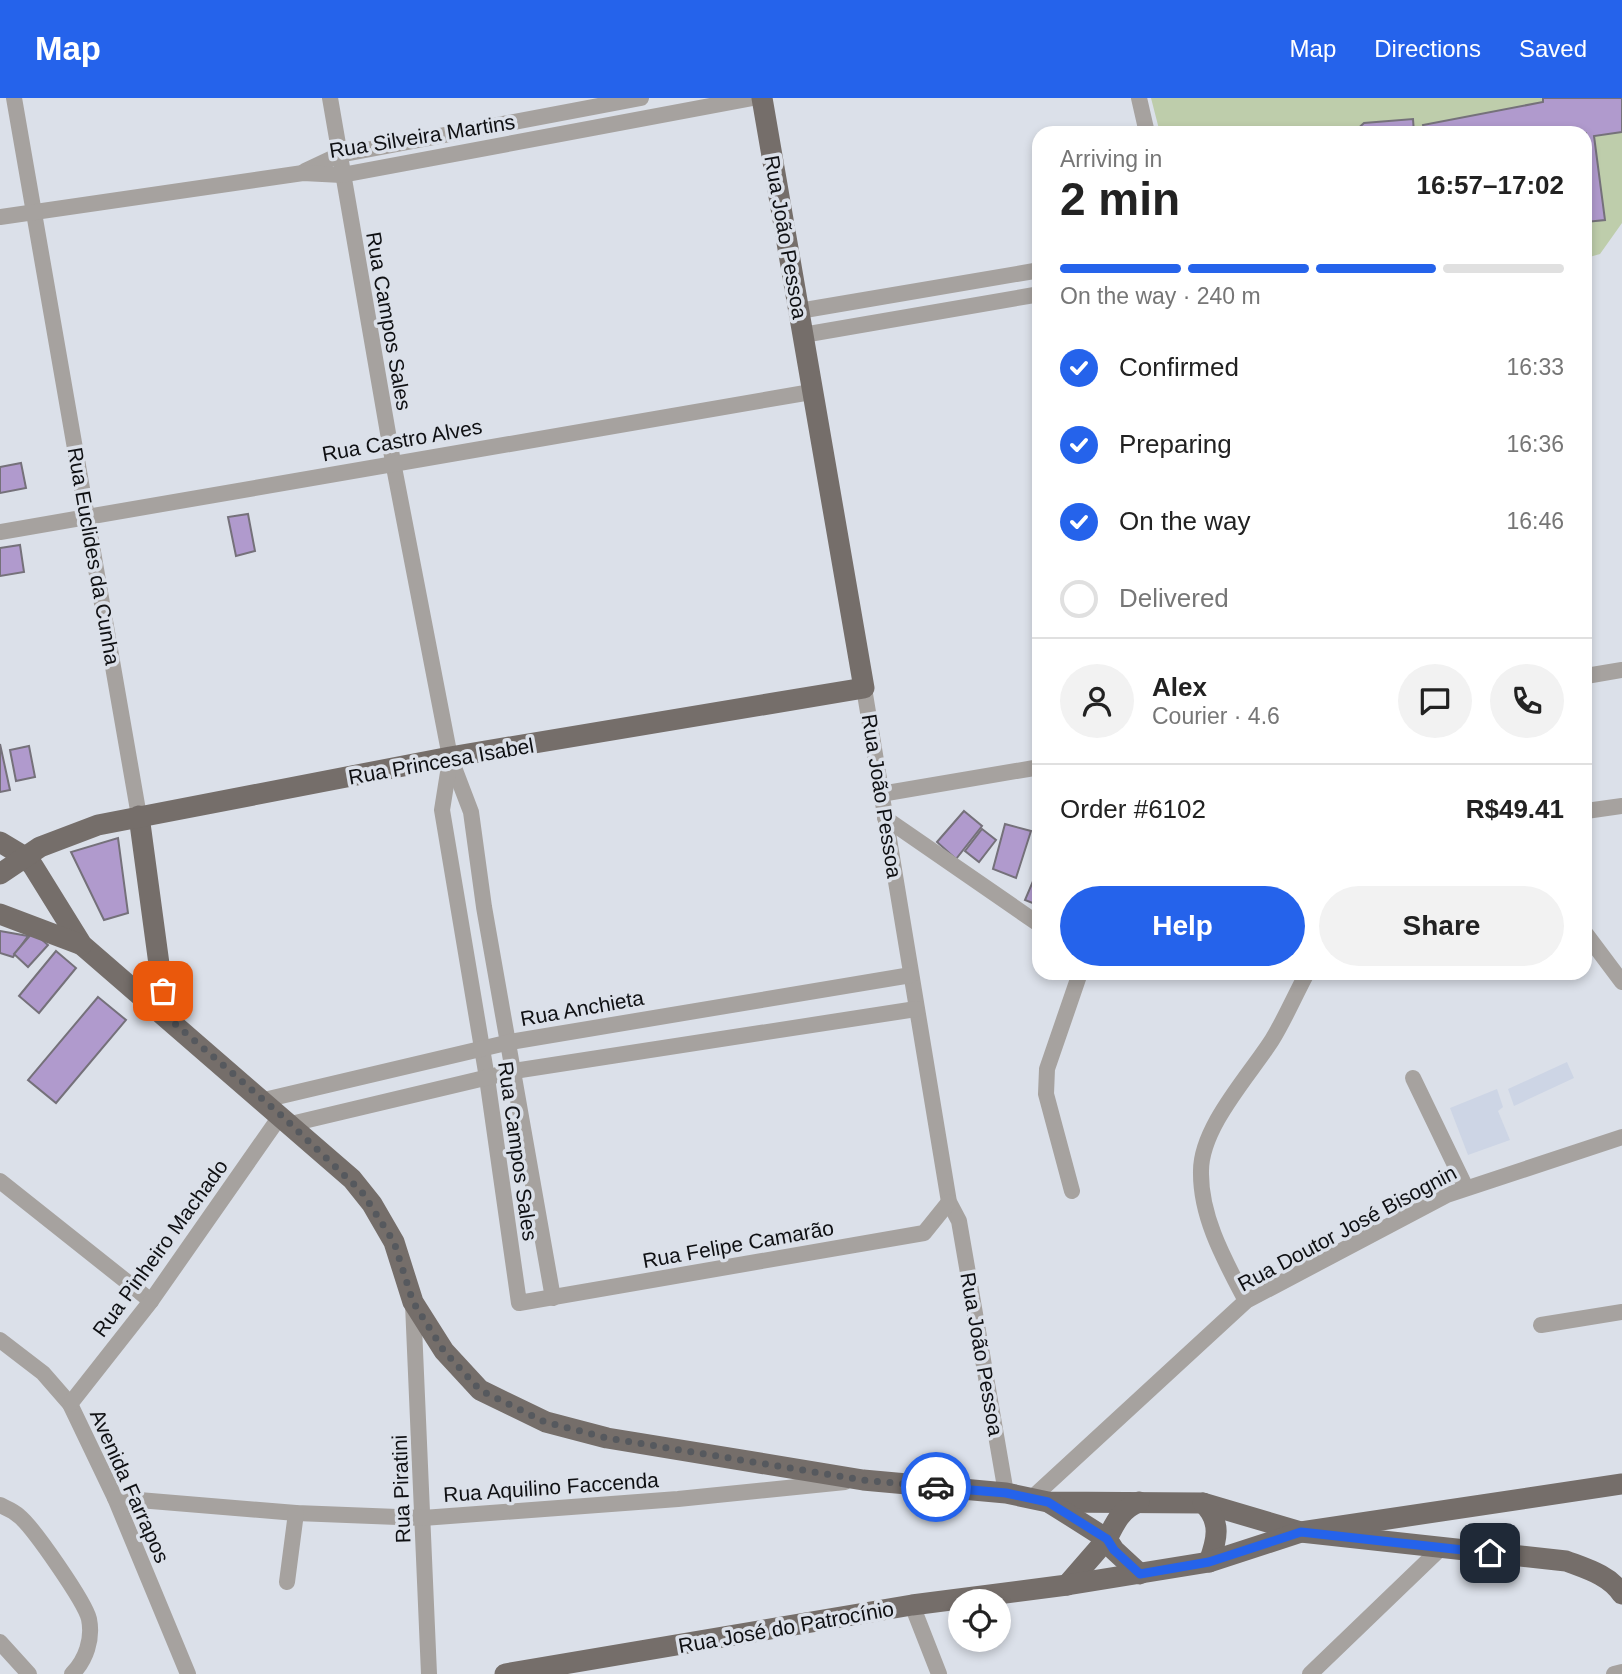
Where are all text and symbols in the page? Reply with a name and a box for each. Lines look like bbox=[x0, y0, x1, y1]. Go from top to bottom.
text: Map bbox=[35, 30, 101, 67]
text: Map bbox=[1290, 35, 1336, 62]
text: Directions bbox=[1374, 35, 1481, 62]
text: Saved bbox=[1519, 35, 1587, 62]
street label: Rua Silveira Martins bbox=[327, 110, 517, 162]
text: Arriving in bbox=[1060, 146, 1162, 172]
street label: Rua João Pessoa bbox=[760, 153, 812, 321]
text: 16:57–17:02 bbox=[1417, 170, 1564, 200]
text: 2 min bbox=[1060, 173, 1180, 225]
street label: Rua Campos Sales bbox=[362, 230, 416, 412]
text: On the way · 240 m bbox=[1060, 283, 1261, 309]
icon: check bbox=[1060, 349, 1098, 387]
text: Confirmed bbox=[1119, 352, 1239, 382]
text: 16:33 bbox=[1506, 354, 1564, 380]
street label: Rua Castro Alves bbox=[320, 415, 484, 465]
icon: check bbox=[1060, 426, 1098, 464]
text: Preparing bbox=[1119, 429, 1232, 459]
text: 16:36 bbox=[1506, 431, 1564, 457]
street label: Rua Euclides da Cunha bbox=[64, 445, 125, 667]
icon: check bbox=[1060, 503, 1098, 541]
text: On the way bbox=[1119, 506, 1251, 536]
text: 16:46 bbox=[1506, 508, 1564, 534]
text: Delivered bbox=[1119, 583, 1229, 613]
button: person bbox=[1060, 664, 1134, 738]
button: chat bbox=[1398, 664, 1472, 738]
button: phone bbox=[1490, 664, 1564, 738]
text: Alex bbox=[1152, 672, 1207, 702]
text: Courier · 4.6 bbox=[1152, 703, 1280, 729]
street label: Rua João Pessoa bbox=[858, 712, 906, 880]
street label: Rua Princesa Isabel bbox=[346, 733, 536, 789]
text: Order #6102 bbox=[1060, 794, 1206, 824]
text: R$49.41 bbox=[1466, 794, 1564, 824]
button: Help bbox=[1060, 886, 1305, 966]
button: Share bbox=[1319, 886, 1564, 966]
pin bbox=[133, 961, 193, 1021]
icon: bag bbox=[144, 972, 182, 1010]
street label: Rua Anchieta bbox=[518, 986, 646, 1030]
street label: Rua Campos Sales bbox=[494, 1060, 542, 1242]
street label: Rua Pinheiro Machado bbox=[88, 1155, 232, 1341]
street label: Rua Doutor José Bisognin bbox=[1234, 1161, 1460, 1295]
street label: Rua Felipe Camarão bbox=[641, 1216, 835, 1272]
street label: Rua João Pessoa bbox=[956, 1270, 1008, 1438]
street label: Avenida Farrapos bbox=[86, 1406, 174, 1566]
street label: Rua Piratini bbox=[388, 1434, 414, 1544]
courier bbox=[901, 1452, 971, 1522]
street label: Rua Aquilino Faccenda bbox=[442, 1468, 660, 1506]
icon: car bbox=[917, 1468, 955, 1506]
pin bbox=[1460, 1523, 1520, 1583]
icon: home bbox=[1471, 1534, 1509, 1572]
map controls bbox=[948, 1589, 1011, 1652]
button: locate bbox=[948, 1589, 1011, 1652]
street label: Rua José do Patrocínio bbox=[677, 1597, 895, 1657]

